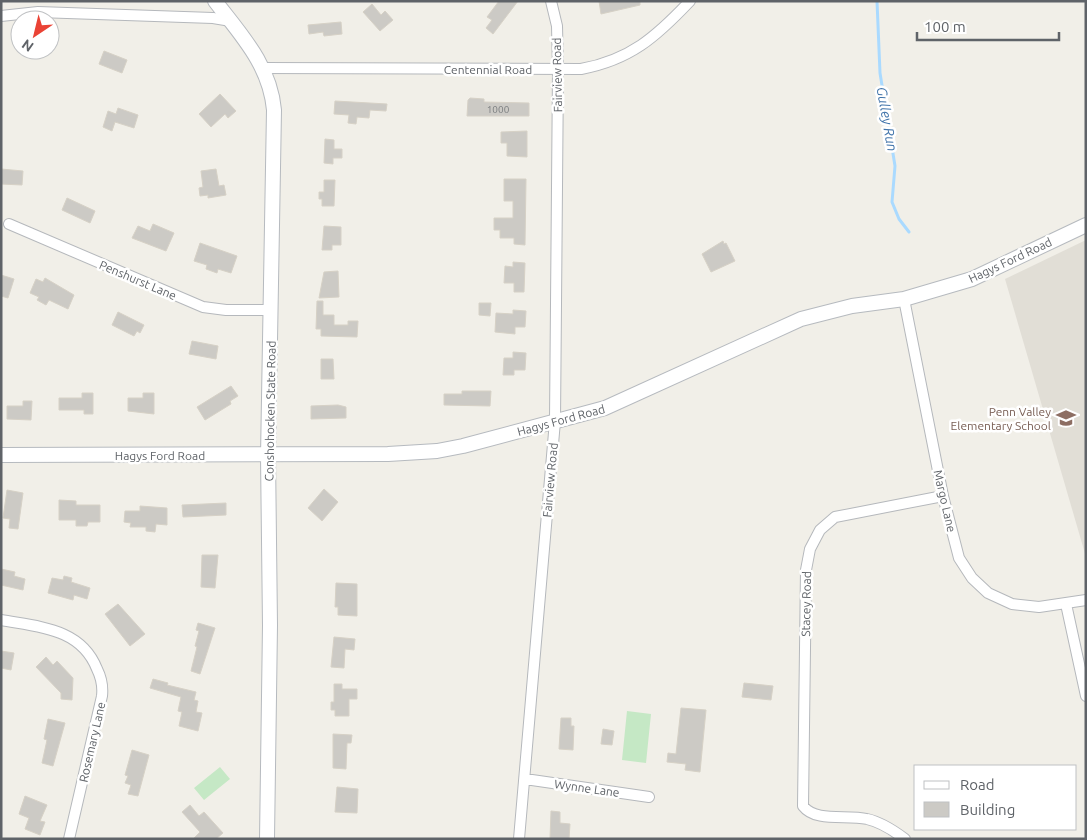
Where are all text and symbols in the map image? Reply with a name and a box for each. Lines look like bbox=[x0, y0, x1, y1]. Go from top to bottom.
north arrow bbox=[10, 10, 60, 60]
scale bar bbox=[917, 10, 1060, 42]
text: 100 m bbox=[924, 18, 966, 35]
text: N bbox=[19, 36, 36, 55]
street label: Fairview Road bbox=[550, 37, 564, 113]
street label: Centennial Road bbox=[444, 63, 532, 76]
water label: Gulley Run bbox=[873, 85, 901, 153]
house number: 1000 bbox=[487, 104, 510, 115]
street label: Hagys Ford Road bbox=[966, 235, 1054, 285]
street label: Penshurst Lane bbox=[98, 258, 178, 302]
street label: Conshohocken State Road bbox=[262, 341, 278, 481]
street label: Hagys Ford Road bbox=[516, 402, 606, 438]
place label: Penn Valley Elementary School bbox=[951, 405, 1051, 432]
school or university icon: Penn Valley Elementary School bbox=[1055, 407, 1077, 429]
street label: Fairview Road bbox=[540, 442, 560, 518]
street label: Hagys Ford Road bbox=[115, 449, 205, 462]
street label: Margo Lane bbox=[932, 469, 958, 533]
street label: Stacey Road bbox=[799, 571, 813, 637]
street label: Rosemary Lane bbox=[76, 701, 108, 783]
legend bbox=[914, 765, 1077, 830]
text: Road bbox=[960, 776, 995, 793]
street label: Wynne Lane bbox=[554, 777, 620, 799]
text: Building bbox=[960, 801, 1015, 818]

